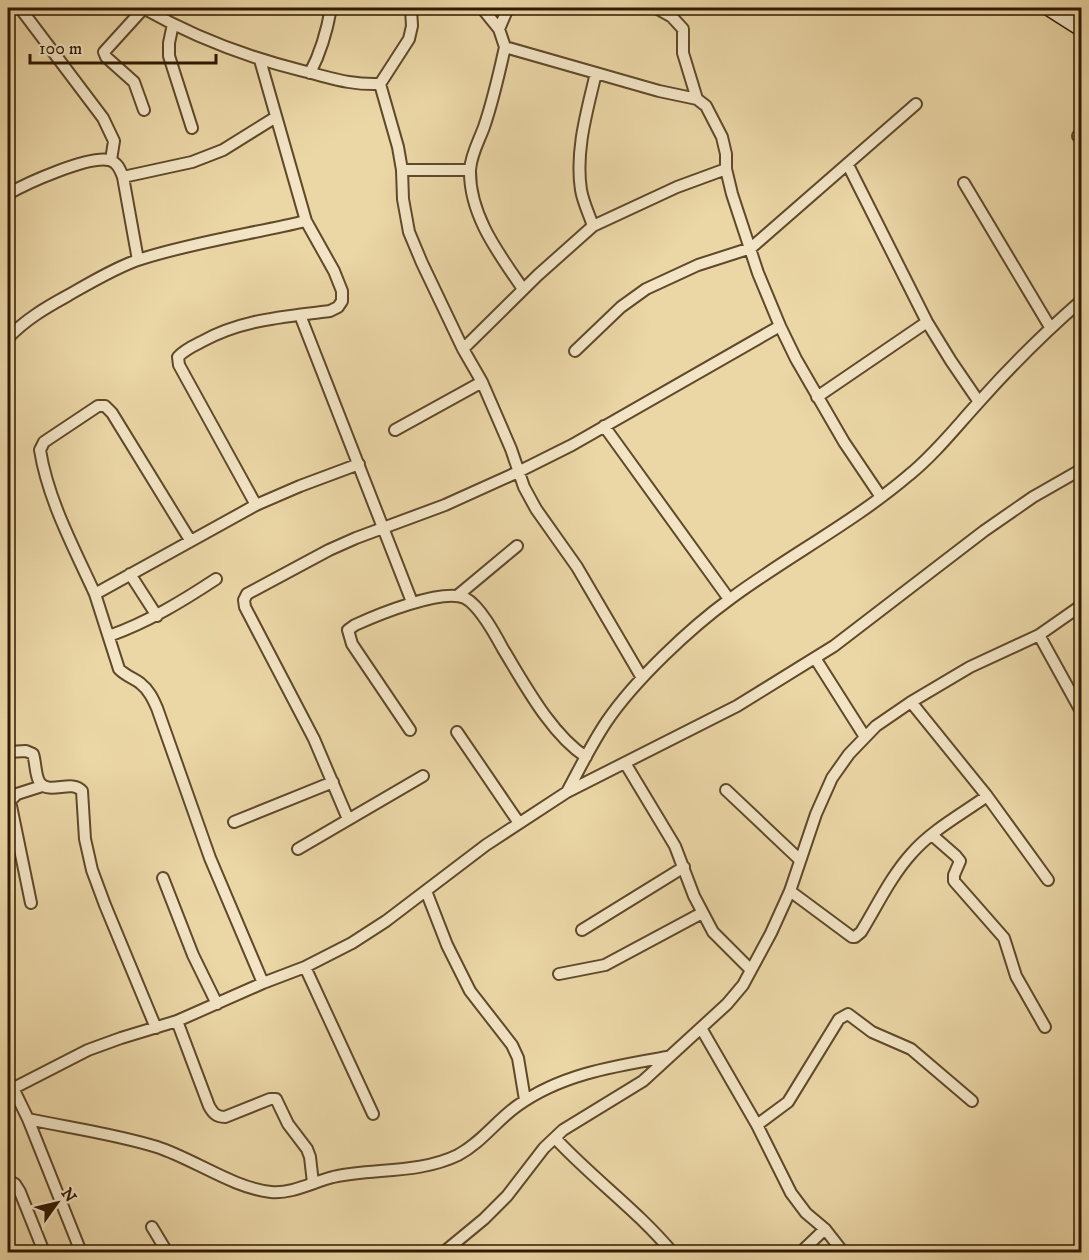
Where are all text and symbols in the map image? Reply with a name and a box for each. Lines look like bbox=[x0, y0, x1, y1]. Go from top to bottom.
scale bar bbox=[30, 27, 216, 65]
text: 100 m bbox=[39, 38, 82, 60]
north arrow bbox=[27, 1173, 87, 1233]
text: N bbox=[57, 1184, 81, 1206]

